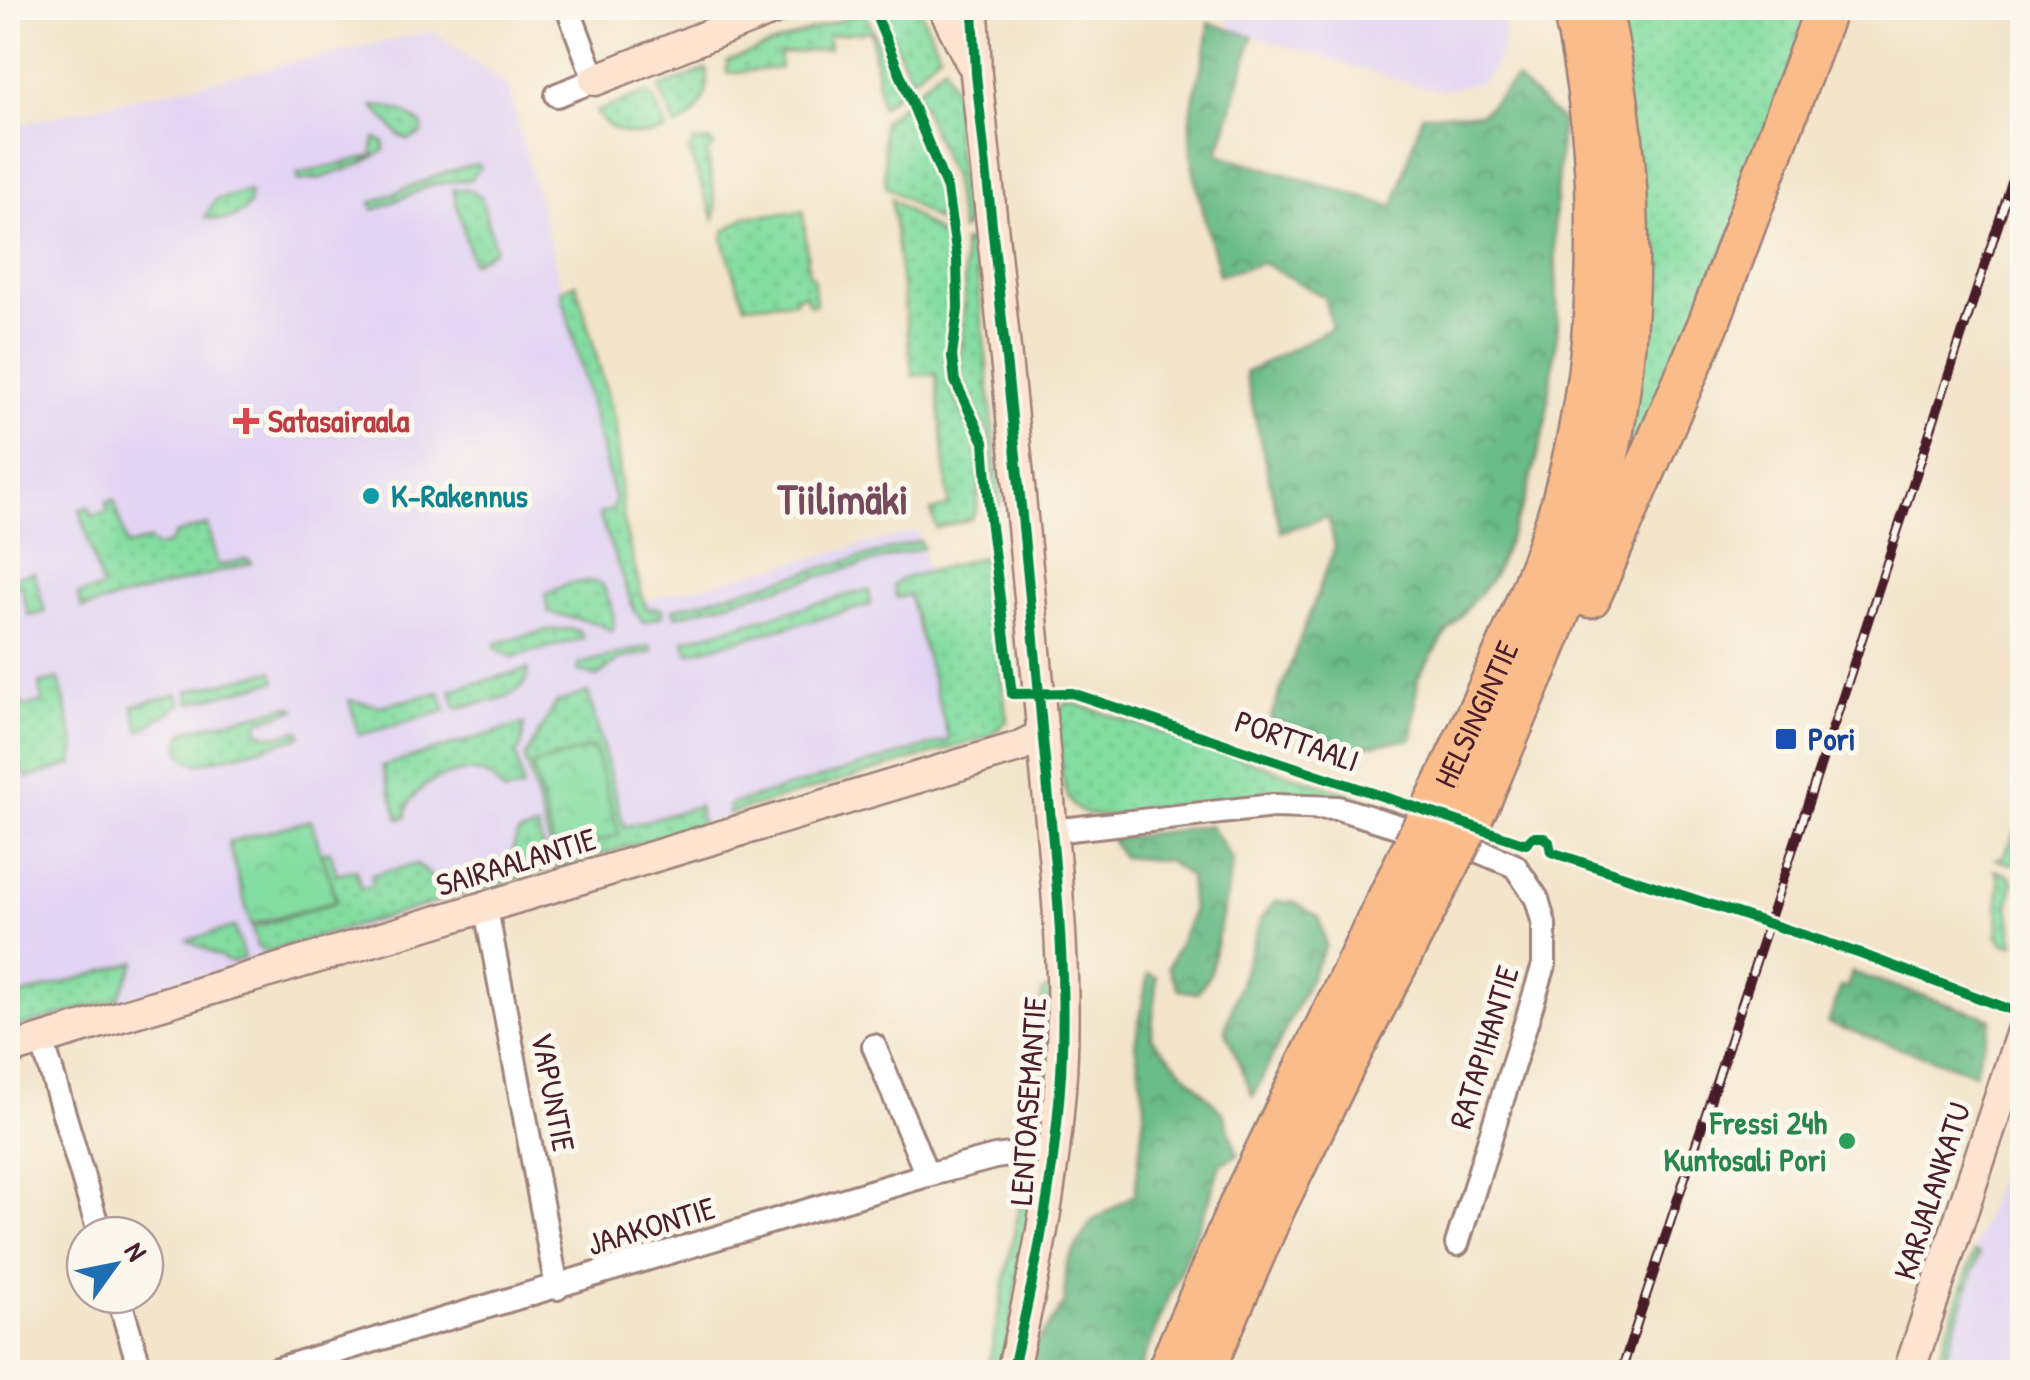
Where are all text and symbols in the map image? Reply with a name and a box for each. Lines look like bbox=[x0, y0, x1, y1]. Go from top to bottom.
place label: Satasairaala bbox=[268, 399, 410, 442]
marker: Satasairaala bbox=[233, 408, 259, 434]
district label: Tiilimäki bbox=[777, 470, 908, 527]
place label: K-Rakennus bbox=[391, 474, 528, 517]
marker: K-Rakennus bbox=[360, 485, 382, 507]
street label: HELSINGINTIE bbox=[1424, 634, 1528, 794]
street label: PORTTAALI bbox=[1229, 699, 1365, 782]
place label: Pori bbox=[1808, 717, 1856, 760]
marker: Pori bbox=[1773, 726, 1799, 752]
street label: SAIRAALANTIE bbox=[431, 817, 601, 906]
street label: RATAPIHANTIE bbox=[1438, 960, 1529, 1133]
street label: LENTOASEMANTIE bbox=[999, 995, 1056, 1207]
street label: VAPUNTIE bbox=[521, 1029, 586, 1155]
street label: KARJALANKATU bbox=[1883, 1097, 1980, 1285]
place label: Fressi 24h Kuntosali Pori bbox=[1663, 1101, 1828, 1181]
marker: Fressi 24h Kuntosali Pori bbox=[1836, 1130, 1858, 1152]
street label: JAAKONTIE bbox=[582, 1186, 720, 1265]
north arrow bbox=[65, 1215, 165, 1315]
text: N bbox=[116, 1235, 156, 1268]

